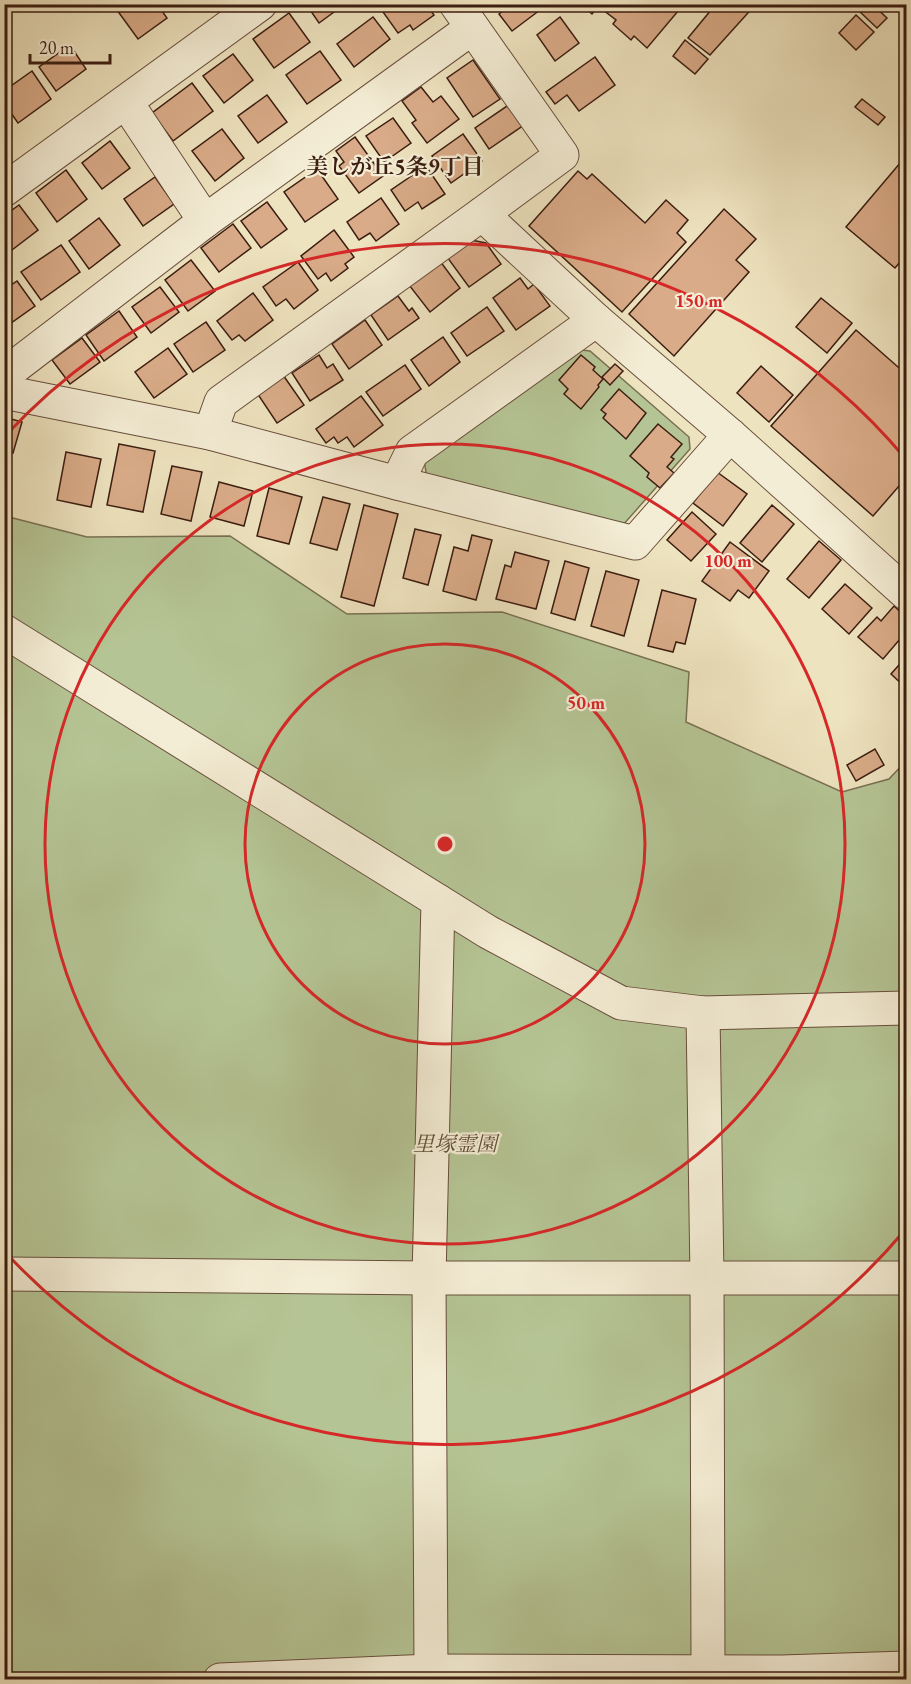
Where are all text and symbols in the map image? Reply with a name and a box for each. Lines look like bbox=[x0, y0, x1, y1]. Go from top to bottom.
scale bar bbox=[30, 27, 110, 65]
text: 20 m bbox=[39, 36, 74, 59]
district label: 美しが丘5条9丁目 bbox=[306, 152, 484, 181]
text: 150 m bbox=[675, 289, 723, 312]
text: 100 m bbox=[704, 549, 752, 572]
text: 50 m bbox=[567, 691, 605, 714]
centre of rings bbox=[435, 834, 455, 854]
park label: 里塚霊園 bbox=[413, 1130, 500, 1157]

